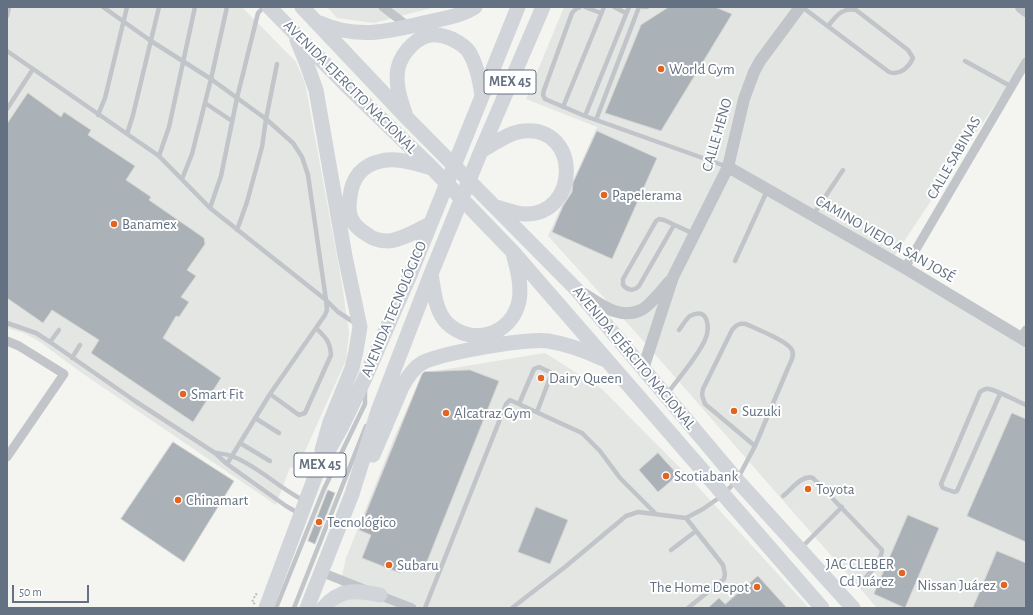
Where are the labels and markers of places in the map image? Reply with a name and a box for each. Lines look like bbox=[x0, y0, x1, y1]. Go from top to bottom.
place label: World Gym bbox=[669, 60, 735, 78]
marker: World Gym bbox=[656, 64, 666, 74]
place label: Papelerama bbox=[612, 186, 682, 204]
marker: Papelerama bbox=[599, 190, 609, 200]
place label: Banamex bbox=[122, 215, 177, 233]
marker: Banamex bbox=[109, 219, 119, 229]
place label: Dairy Queen bbox=[549, 369, 622, 387]
marker: Dairy Queen bbox=[536, 373, 546, 383]
place label: Smart Fit bbox=[191, 385, 244, 403]
marker: Smart Fit bbox=[178, 389, 188, 399]
place label: Suzuki bbox=[742, 402, 781, 420]
place label: Alcatraz Gym bbox=[454, 404, 531, 422]
marker: Suzuki bbox=[729, 406, 739, 416]
marker: Alcatraz Gym bbox=[441, 408, 451, 418]
place label: Scotiabank bbox=[674, 467, 738, 485]
marker: Scotiabank bbox=[661, 471, 671, 481]
place label: Toyota bbox=[816, 480, 855, 498]
marker: Toyota bbox=[803, 484, 813, 494]
place label: Chinamart bbox=[186, 491, 248, 509]
marker: Chinamart bbox=[173, 495, 183, 505]
place label: Tecnológico bbox=[327, 513, 396, 531]
marker: Tecnológico bbox=[314, 517, 324, 527]
place label: JAC CLEBER Cd Juárez bbox=[826, 555, 894, 590]
place label: Subaru bbox=[397, 556, 439, 574]
marker: Subaru bbox=[384, 560, 394, 570]
marker: JAC CLEBER Cd Juárez bbox=[897, 568, 907, 578]
place label: Nissan Juárez bbox=[917, 576, 996, 594]
place label: The Home Depot bbox=[650, 578, 749, 596]
marker: Nissan Juárez bbox=[999, 580, 1009, 590]
marker: The Home Depot bbox=[752, 582, 762, 592]

